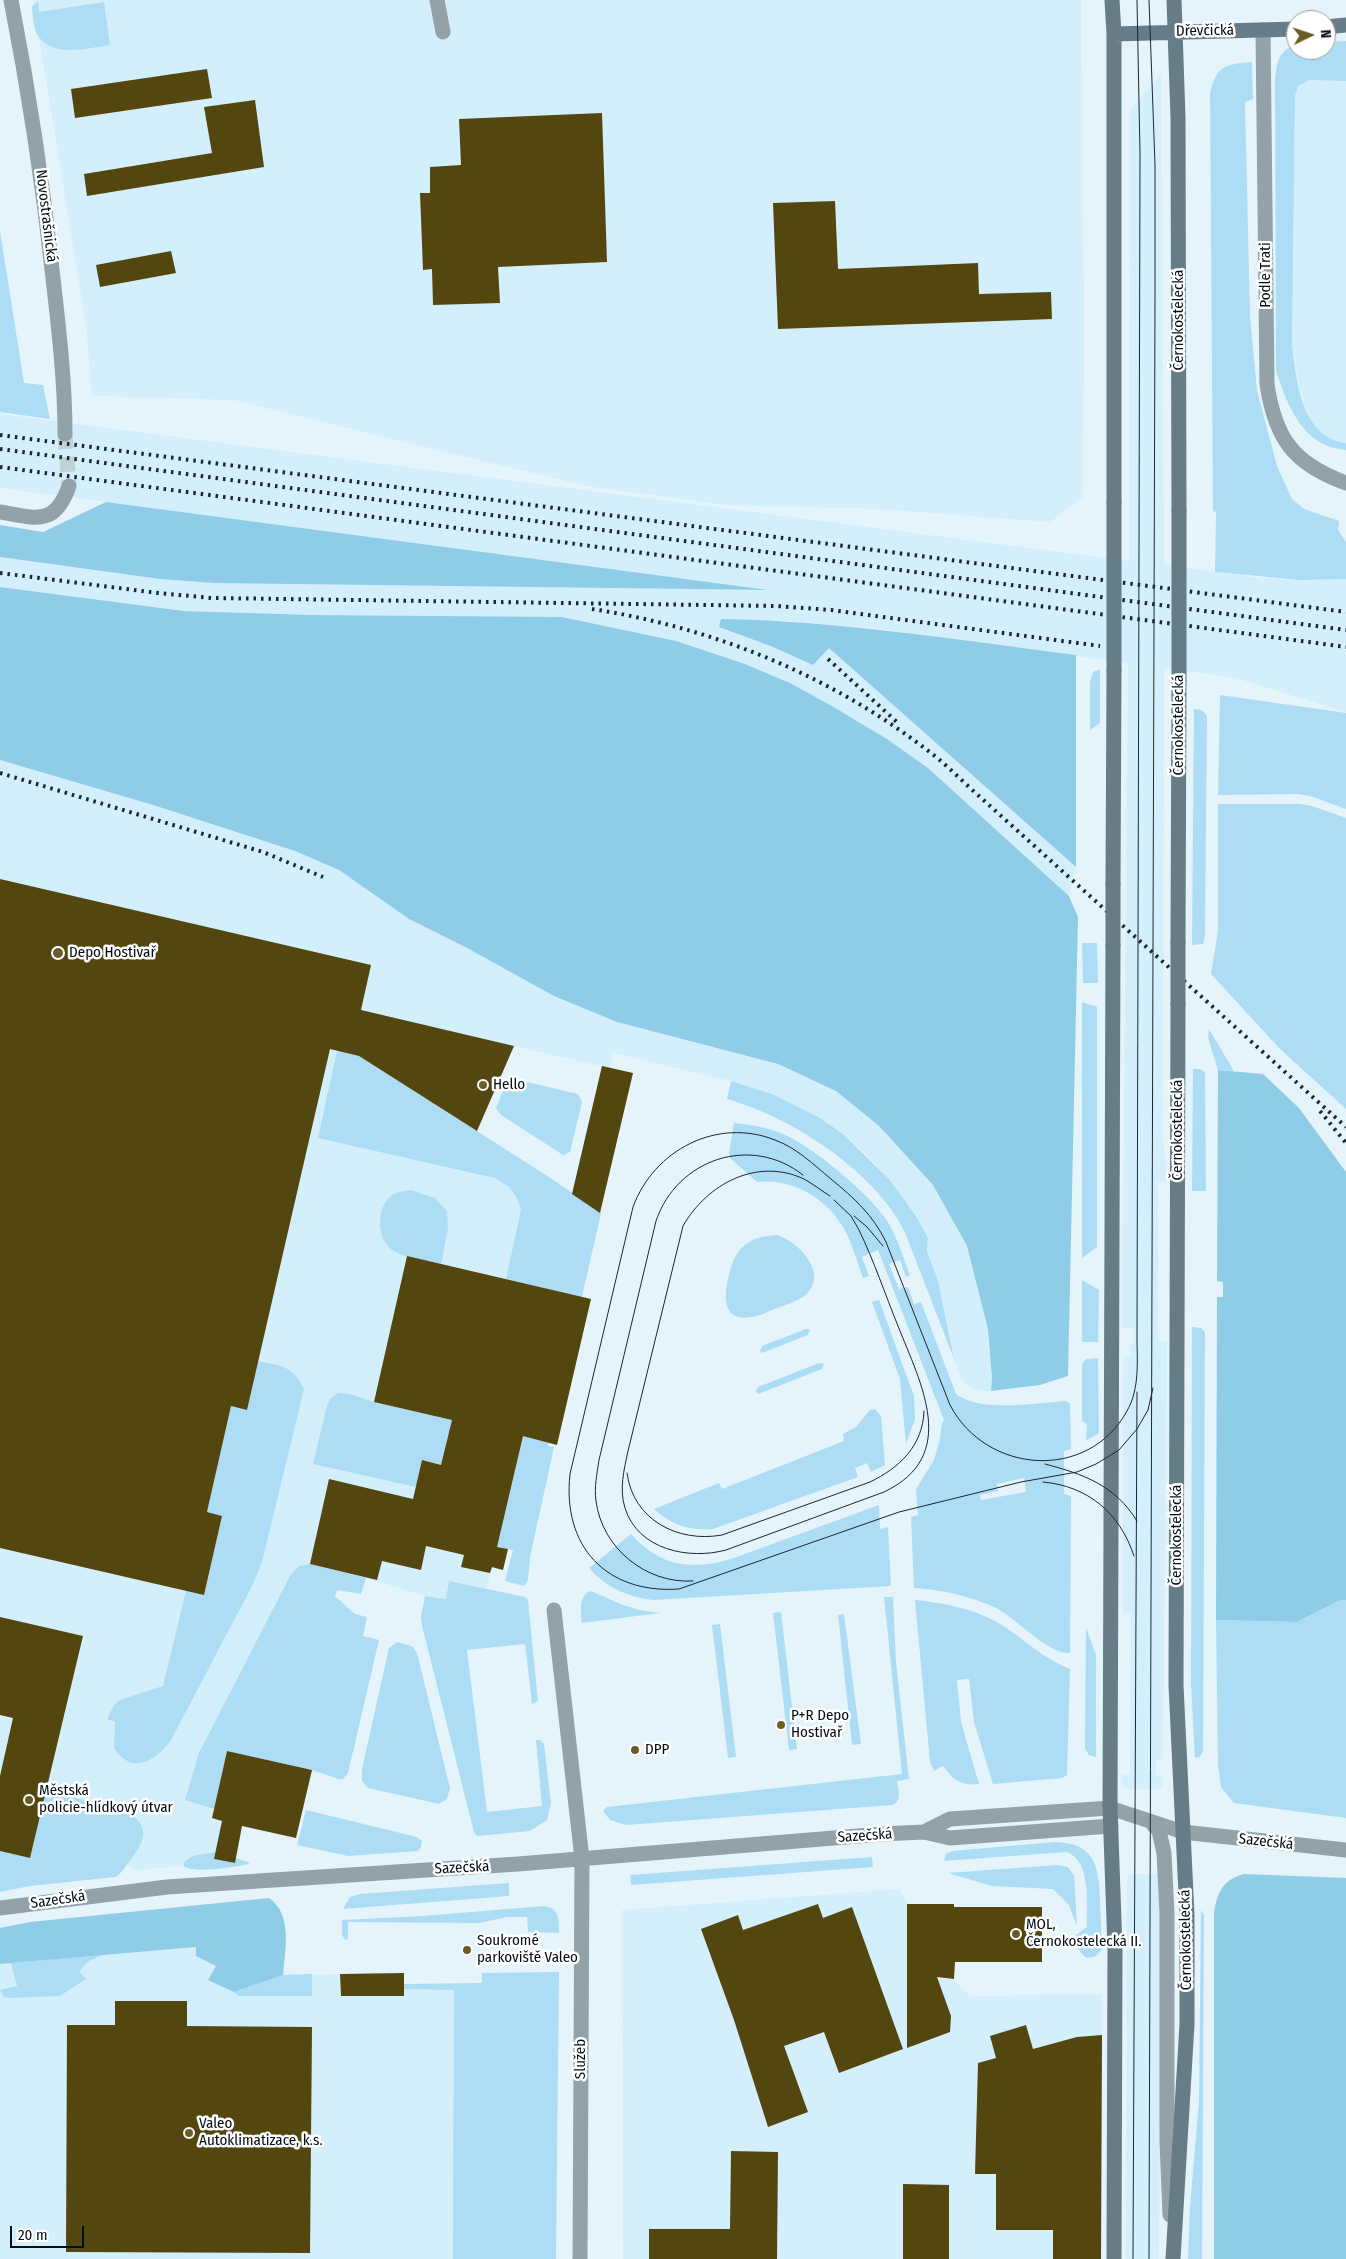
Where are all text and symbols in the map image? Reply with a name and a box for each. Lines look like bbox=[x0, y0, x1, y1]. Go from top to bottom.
north arrow bbox=[1286, 10, 1336, 60]
street label: Dřevčická bbox=[1176, 21, 1234, 41]
text: N bbox=[1317, 29, 1334, 39]
street label: Novostrašnická bbox=[31, 169, 61, 263]
street label: Podle Trati bbox=[1257, 242, 1275, 308]
street label: Černokostelecká bbox=[1170, 270, 1188, 370]
street label: Černokostelecká bbox=[1170, 675, 1188, 775]
place label: Depo Hostivař bbox=[69, 944, 156, 962]
marker: Depo Hostivař bbox=[51, 946, 65, 960]
place label: Hello bbox=[493, 1076, 525, 1094]
marker: Hello bbox=[477, 1079, 489, 1091]
street label: Černokostelecká bbox=[1169, 1080, 1187, 1180]
street label: Černokostelecká bbox=[1168, 1485, 1186, 1585]
place label: P+R Depo Hostivař bbox=[791, 1707, 849, 1742]
marker: P+R Depo Hostivař bbox=[775, 1719, 787, 1731]
place label: DPP bbox=[645, 1741, 669, 1759]
marker: DPP bbox=[629, 1744, 641, 1756]
place label: Městská policie-hlídkový útvar bbox=[39, 1782, 173, 1817]
marker: Městská policie-hlídkový útvar bbox=[23, 1794, 35, 1806]
street label: Sazečská bbox=[837, 1825, 893, 1847]
street label: Sazečská bbox=[1238, 1830, 1294, 1854]
street label: Sazečská bbox=[434, 1858, 490, 1878]
street label: Sazečská bbox=[30, 1887, 86, 1913]
street label: Černokostelecká bbox=[1176, 1889, 1196, 1991]
place label: MOL, Černokostelecká II. bbox=[1026, 1916, 1141, 1951]
marker: MOL, Černokostelecká II. bbox=[1010, 1928, 1022, 1940]
place label: Soukromé parkoviště Valeo bbox=[477, 1932, 578, 1967]
marker: Soukromé parkoviště Valeo bbox=[461, 1944, 473, 1956]
street label: Služeb bbox=[572, 2039, 590, 2079]
place label: Valeo Autoklimatizace, k.s. bbox=[199, 2115, 323, 2150]
marker: Valeo Autoklimatizace, k.s. bbox=[183, 2127, 195, 2139]
scale bar bbox=[12, 2216, 86, 2248]
text: 20 m bbox=[18, 2226, 48, 2244]

